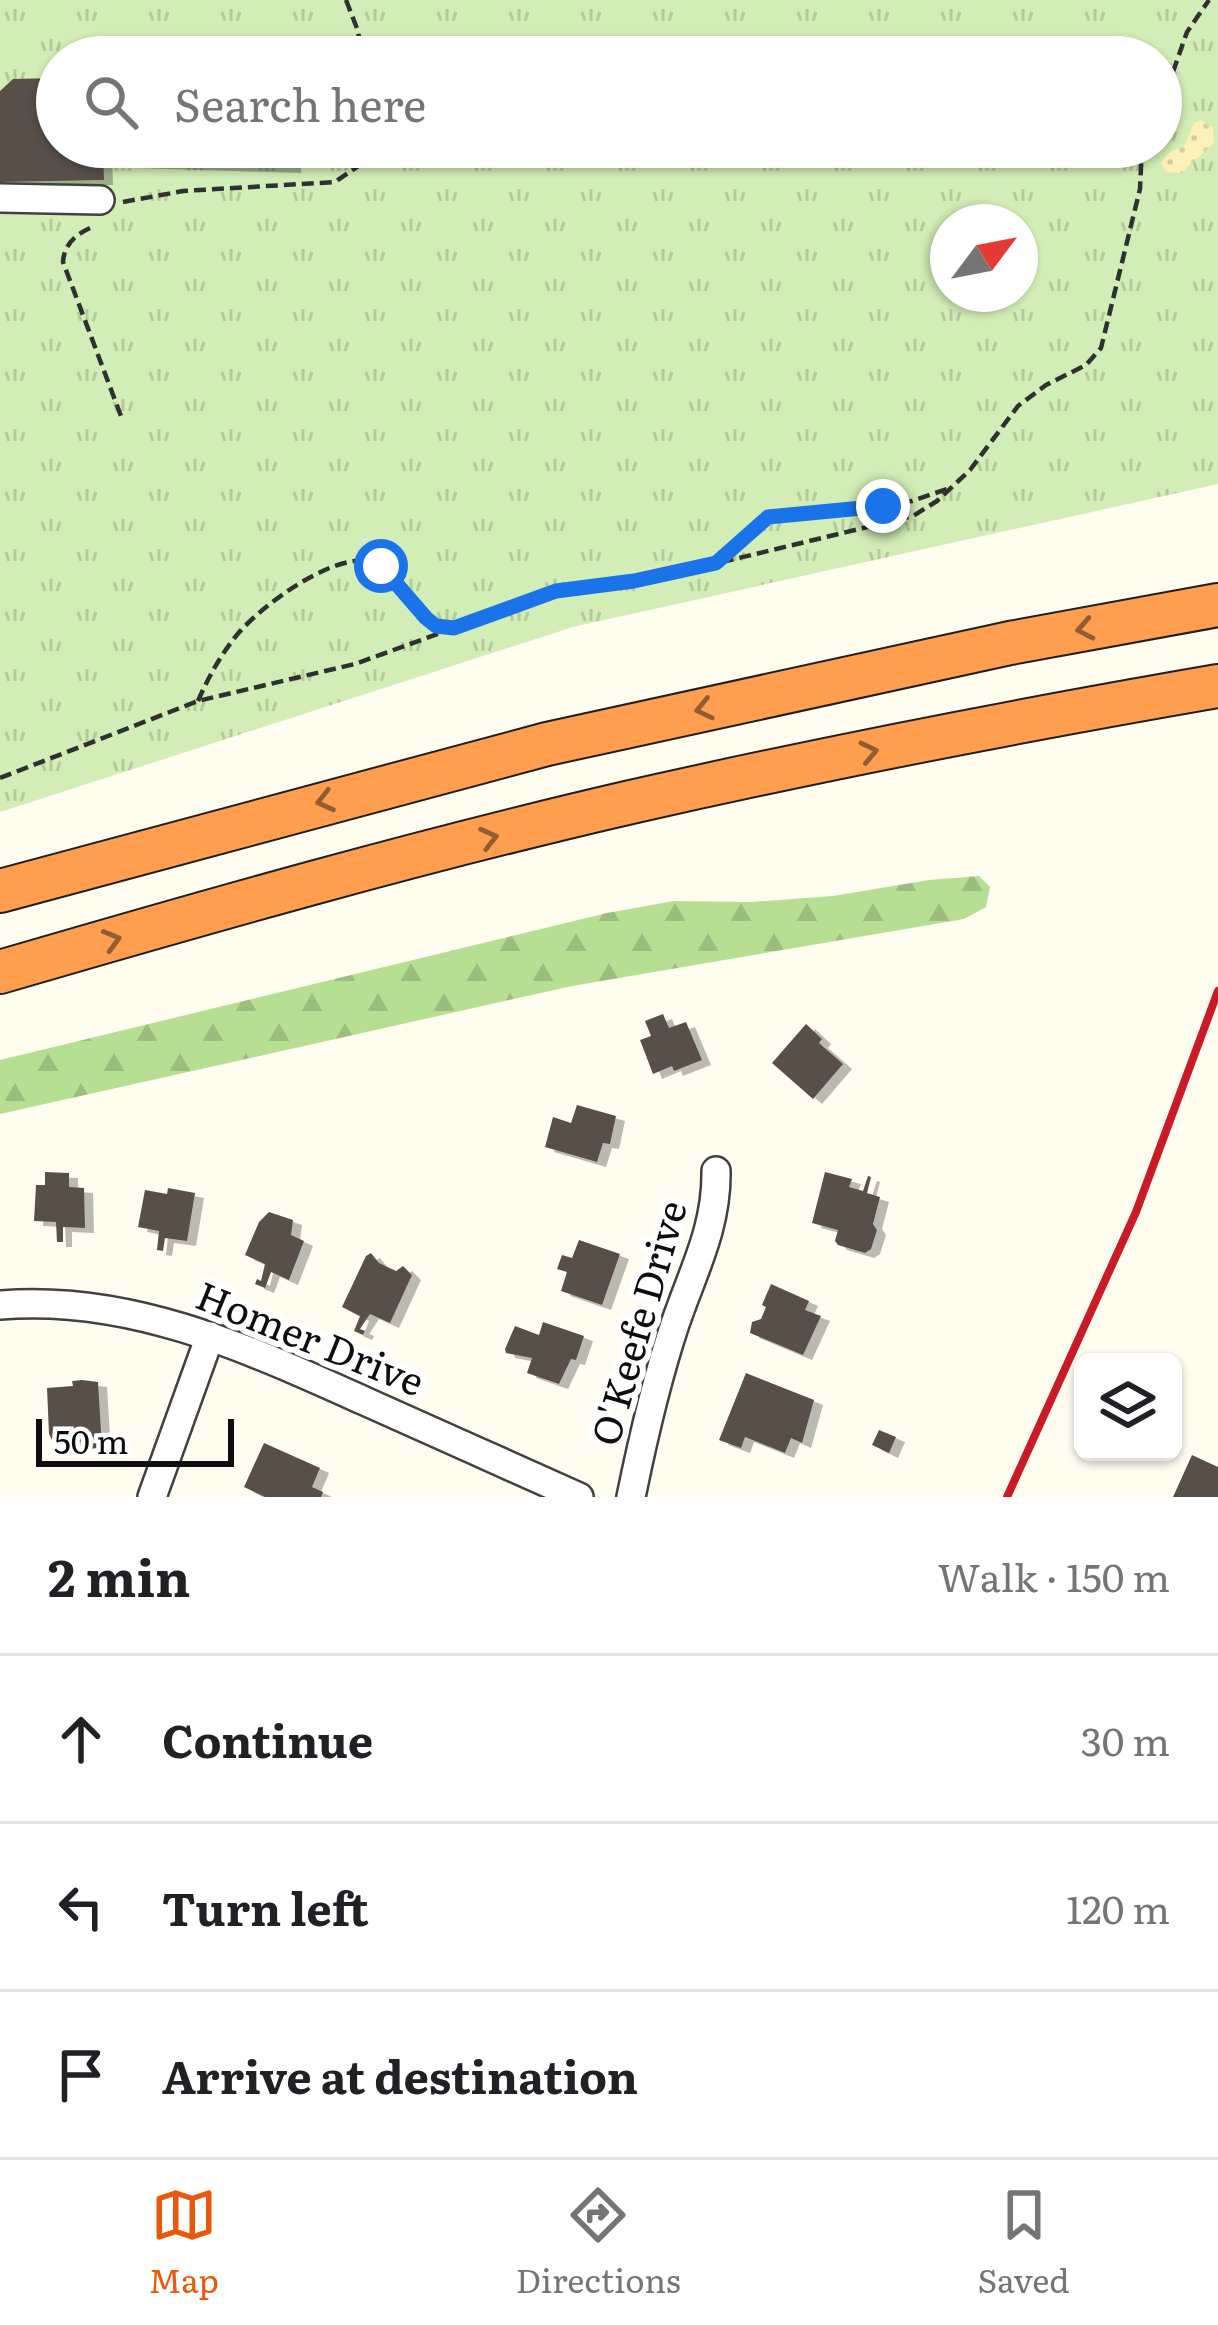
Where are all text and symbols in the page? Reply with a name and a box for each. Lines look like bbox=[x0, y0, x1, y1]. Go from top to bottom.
search box bbox=[36, 36, 1182, 168]
icon: search bbox=[78, 69, 144, 135]
text: Search here bbox=[174, 69, 426, 136]
north arrow bbox=[930, 204, 1038, 312]
route end bbox=[856, 479, 910, 533]
route start bbox=[354, 539, 408, 593]
one-way arrow bbox=[1076, 615, 1096, 641]
one-way arrow bbox=[694, 695, 714, 720]
one-way arrow bbox=[859, 740, 879, 765]
one-way arrow bbox=[315, 787, 336, 812]
one-way arrow bbox=[478, 827, 498, 852]
one-way arrow bbox=[101, 929, 122, 954]
street label: O'Keefe Drive bbox=[573, 1193, 699, 1451]
street label: Homer Drive bbox=[189, 1264, 434, 1408]
map controls bbox=[1074, 1353, 1182, 1461]
button: layers bbox=[1074, 1353, 1182, 1461]
scale bar bbox=[36, 1413, 234, 1466]
text: 50 m bbox=[54, 1415, 128, 1464]
text: 2 min bbox=[48, 1537, 191, 1613]
text: Walk · 150 m bbox=[938, 1546, 1170, 1604]
text: Continue bbox=[162, 1705, 373, 1772]
icon: ahead bbox=[48, 1706, 114, 1772]
text: 30 m bbox=[1081, 1710, 1170, 1768]
text: Turn left bbox=[162, 1873, 369, 1940]
icon: left bbox=[48, 1874, 114, 1940]
text: 120 m bbox=[1066, 1878, 1170, 1936]
text: Arrive at destination bbox=[162, 2041, 638, 2108]
icon: arrive bbox=[48, 2042, 114, 2108]
tab: Map bbox=[148, 2182, 219, 2303]
tab: Directions bbox=[516, 2182, 681, 2303]
tab: Saved bbox=[978, 2182, 1070, 2303]

